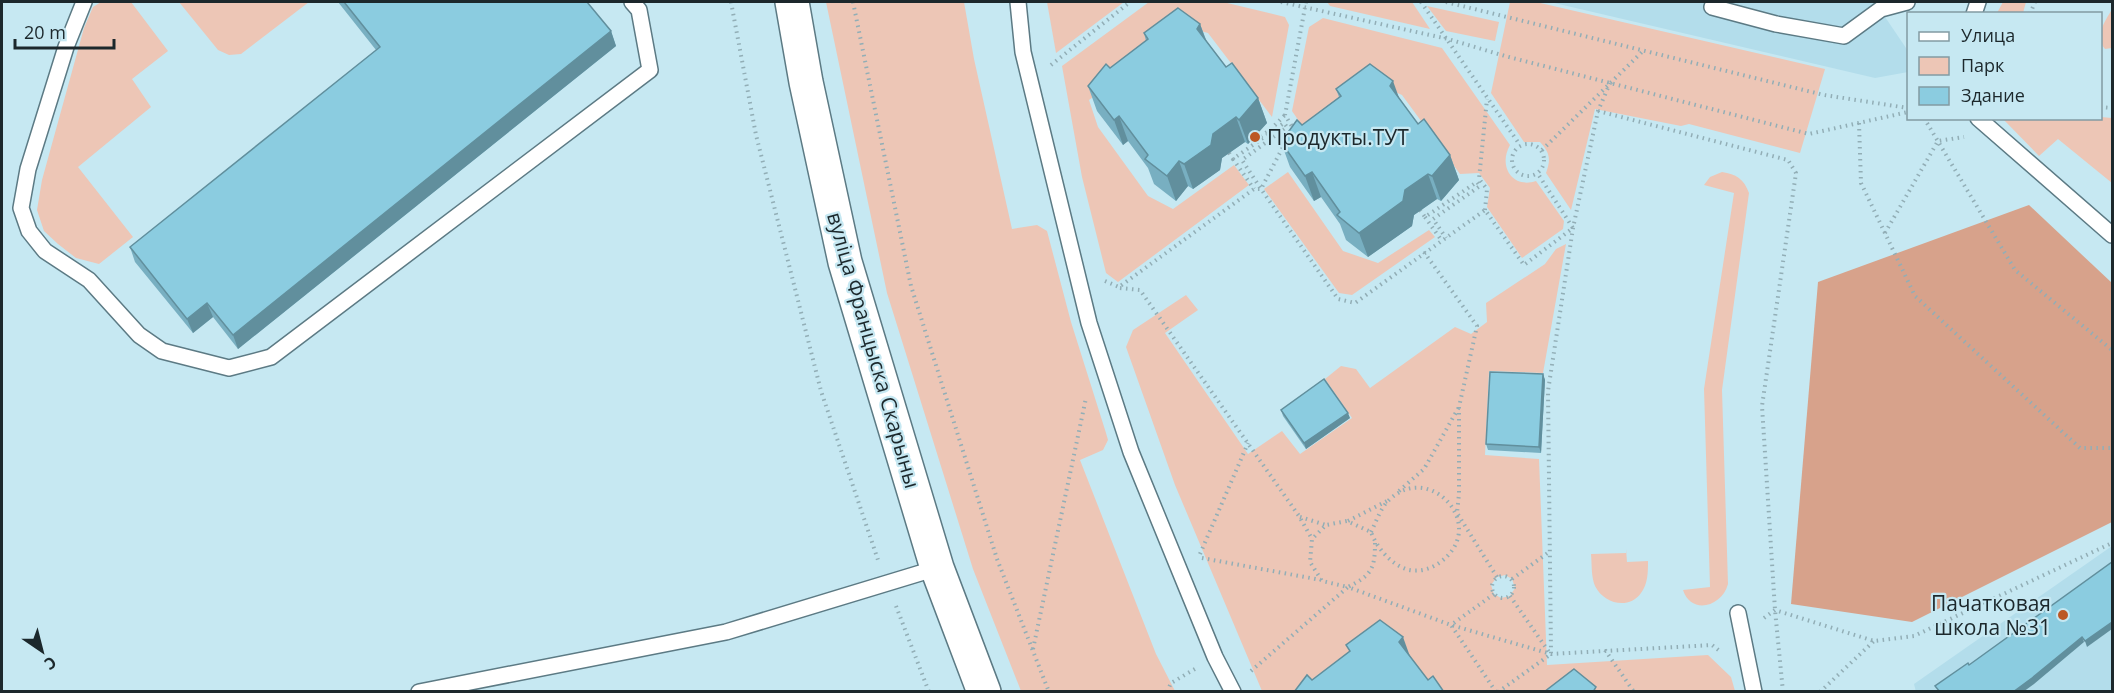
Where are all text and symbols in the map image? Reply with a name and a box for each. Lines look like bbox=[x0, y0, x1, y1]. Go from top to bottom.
scale bar bbox=[15, 12, 114, 50]
legend bbox=[1907, 12, 2102, 120]
text: 20 m bbox=[24, 20, 66, 44]
text: Улица bbox=[1961, 23, 2015, 47]
text: Парк bbox=[1961, 53, 2005, 77]
text: Здание bbox=[1961, 83, 2025, 107]
place label: Продукты.ТУТ bbox=[1267, 123, 1409, 151]
marker: Продукты.ТУТ bbox=[1248, 130, 1262, 144]
street label: вуліца Францыска Скарыны bbox=[821, 209, 927, 491]
place label: Пачатковая школа №31 bbox=[1931, 589, 2051, 641]
marker: Пачатковая школа №31 bbox=[2056, 608, 2070, 622]
north arrow bbox=[12, 621, 72, 681]
text: С bbox=[40, 651, 61, 675]

